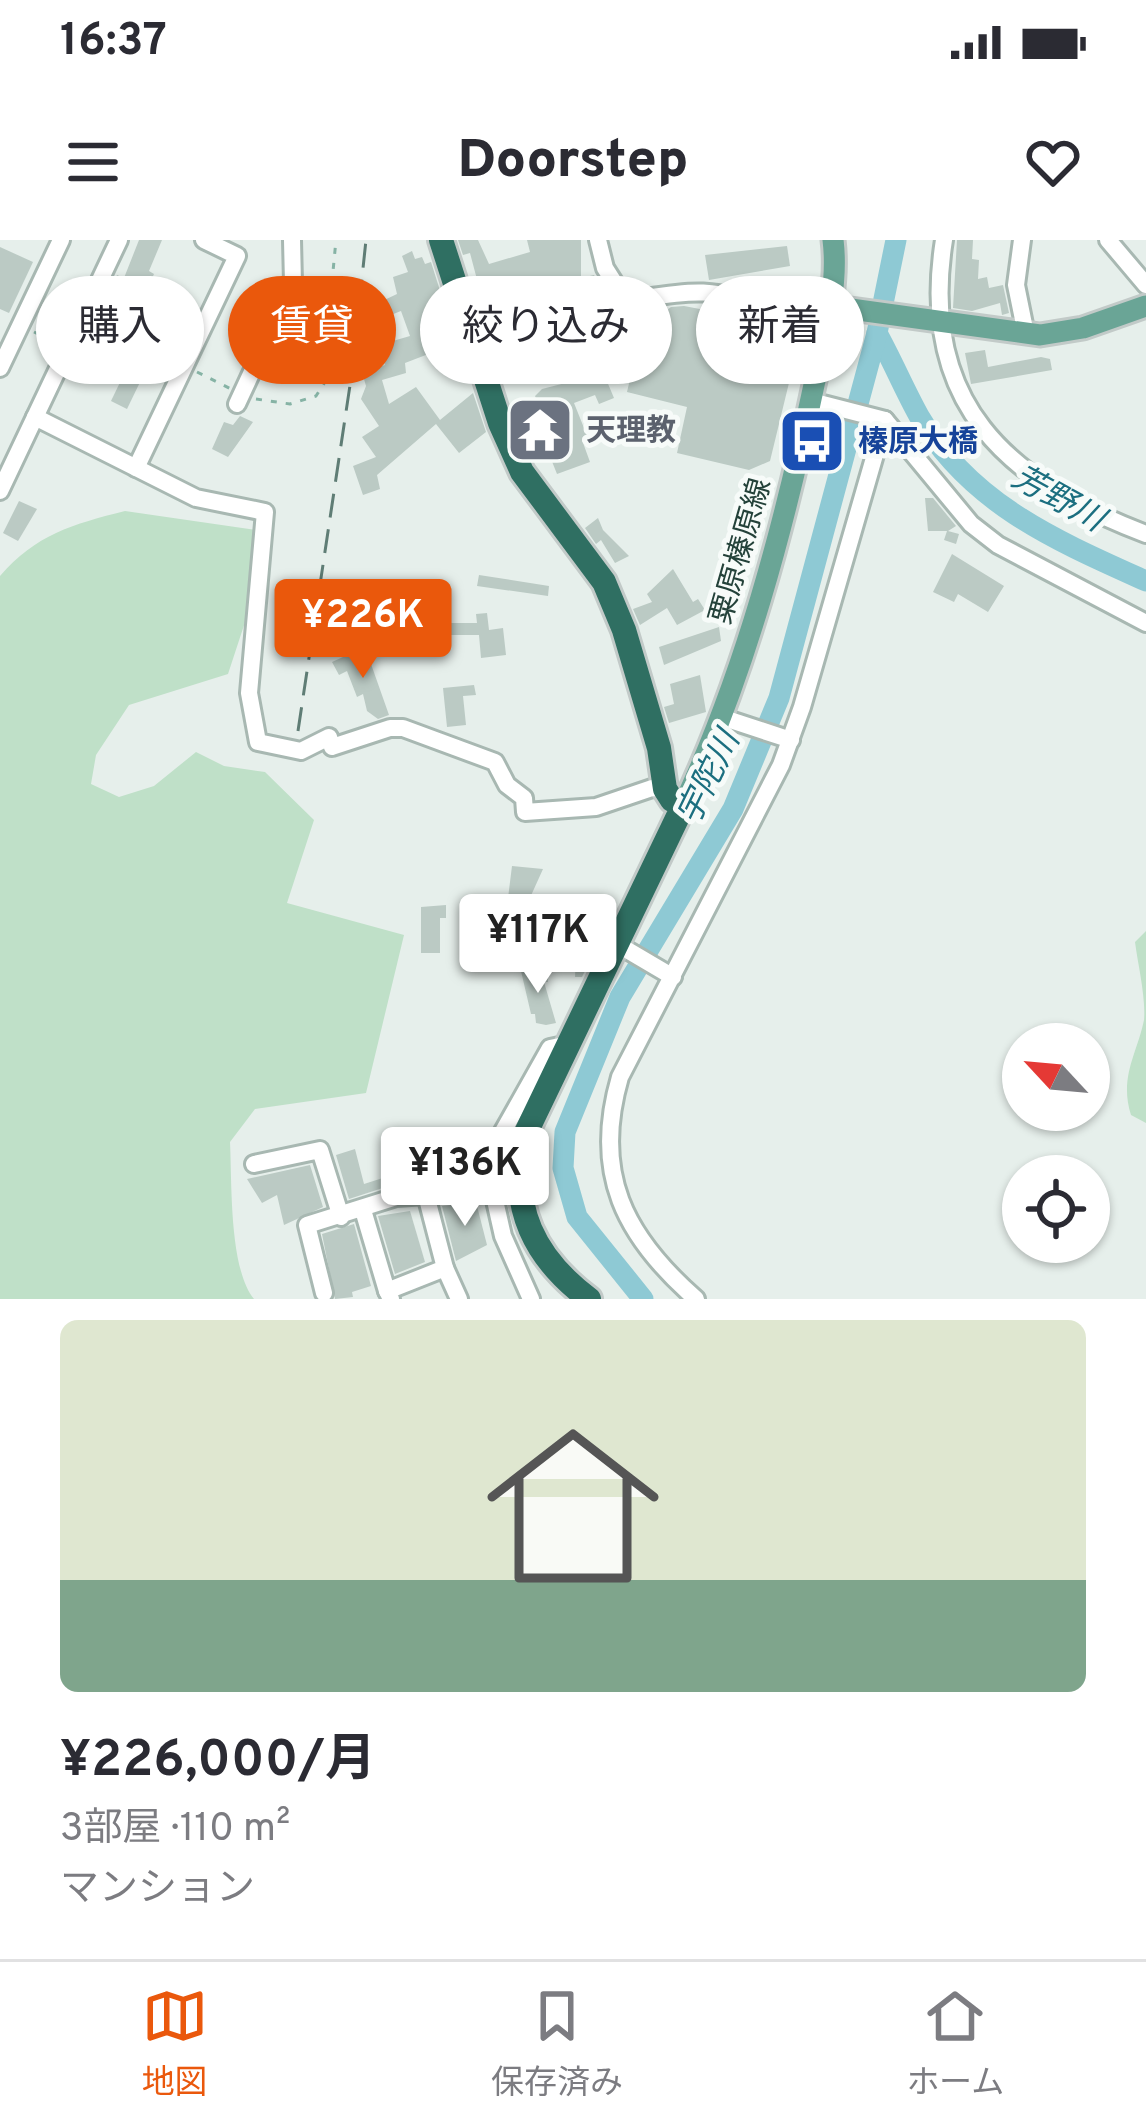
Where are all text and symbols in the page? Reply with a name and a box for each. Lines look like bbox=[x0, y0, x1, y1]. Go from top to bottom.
text: 16:37 bbox=[60, 14, 167, 71]
text: Doorstep bbox=[458, 128, 688, 197]
icon: menu bbox=[60, 129, 126, 195]
icon: heart bbox=[1020, 129, 1086, 195]
chip: 購入 bbox=[36, 276, 204, 384]
chip: 賃貸 bbox=[228, 276, 396, 384]
chip: 絞り込み bbox=[420, 276, 672, 384]
chip: 新着 bbox=[696, 276, 864, 384]
temple icon: 天理教 bbox=[505, 395, 575, 465]
bus stop icon: 榛原大橋 bbox=[777, 406, 847, 476]
place label: 天理教 bbox=[586, 414, 676, 451]
place label: 榛原大橋 bbox=[858, 425, 978, 462]
water label: 芳野川 bbox=[1004, 458, 1113, 544]
street label: 粟原榛原線 bbox=[704, 474, 781, 629]
pin: ¥226K bbox=[279, 579, 447, 681]
text: ¥226K bbox=[302, 593, 424, 642]
water label: 宇陀川 bbox=[670, 722, 752, 832]
pin: ¥117K bbox=[454, 894, 622, 996]
text: ¥117K bbox=[486, 908, 590, 957]
north arrow bbox=[1002, 1023, 1110, 1131]
map controls bbox=[1002, 1023, 1110, 1263]
pin: ¥136K bbox=[381, 1127, 549, 1229]
text: ¥136K bbox=[408, 1141, 522, 1190]
button: locate bbox=[1002, 1155, 1110, 1263]
icon: home bbox=[465, 1398, 681, 1614]
text: ¥226,000/月 bbox=[60, 1730, 376, 1795]
text: 3部屋 · 110 m² bbox=[60, 1806, 290, 1855]
text: マンション bbox=[60, 1866, 255, 1915]
tab: 地図 bbox=[142, 1983, 208, 2106]
tab: 保存済み bbox=[491, 1983, 623, 2106]
tab: ホーム bbox=[906, 1983, 1004, 2106]

